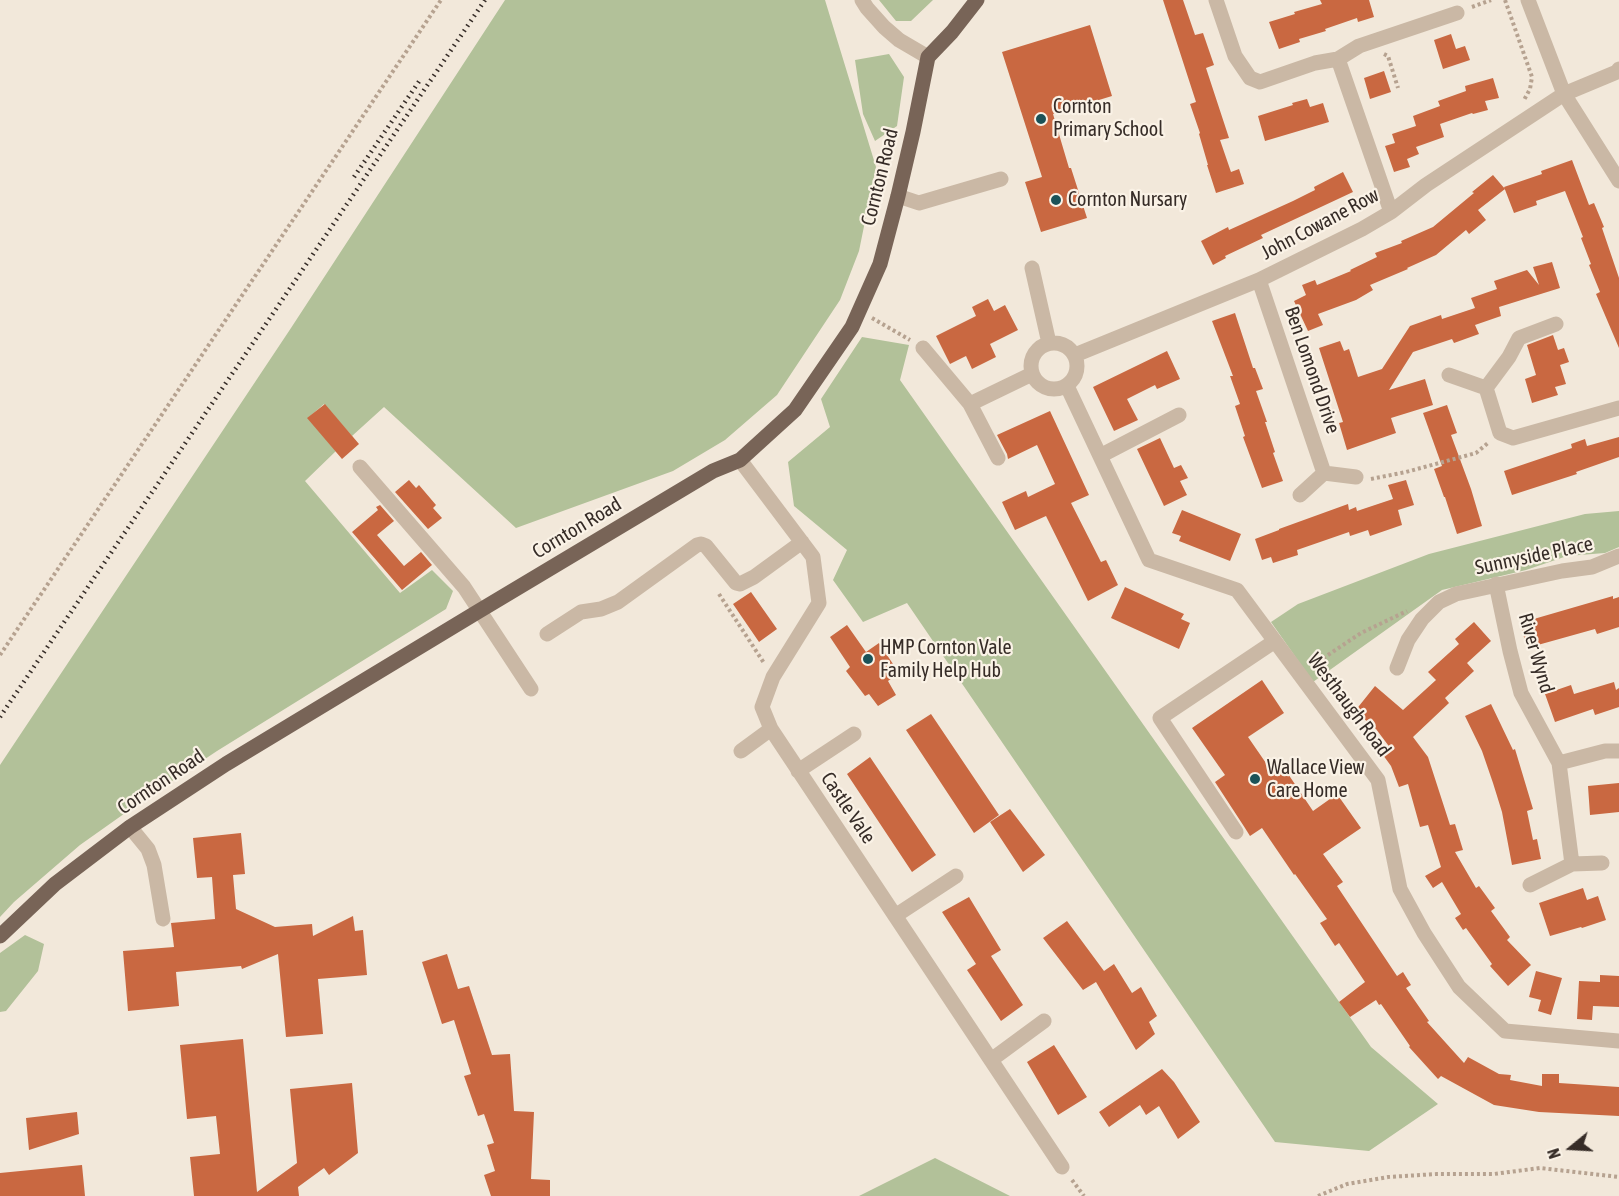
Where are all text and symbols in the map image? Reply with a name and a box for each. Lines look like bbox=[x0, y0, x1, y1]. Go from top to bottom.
place label: Cornton Primary School bbox=[1053, 95, 1163, 142]
marker: Cornton Primary School bbox=[1034, 112, 1048, 126]
street label: Cornton Road bbox=[856, 126, 904, 228]
street label: John Cowane Row bbox=[1257, 183, 1383, 265]
place label: Cornton Nursary bbox=[1068, 188, 1187, 212]
marker: Cornton Nursary bbox=[1049, 193, 1063, 207]
street label: Ben Lomond Drive bbox=[1279, 303, 1345, 437]
street label: Cornton Road bbox=[528, 492, 626, 564]
street label: Sunnyside Place bbox=[1473, 532, 1595, 580]
street label: River Wynd bbox=[1513, 610, 1559, 696]
place label: HMP Cornton Vale Family Help Hub bbox=[880, 636, 1012, 683]
street label: Westhaugh Road bbox=[1302, 648, 1396, 762]
marker: HMP Cornton Vale Family Help Hub bbox=[861, 652, 875, 666]
street label: Cornton Road bbox=[113, 744, 209, 820]
place label: Wallace View Care Home bbox=[1267, 756, 1365, 803]
street label: Castle Vale bbox=[815, 768, 881, 848]
marker: Wallace View Care Home bbox=[1248, 772, 1262, 786]
north arrow bbox=[1541, 1118, 1601, 1178]
text: N bbox=[1544, 1146, 1564, 1161]

